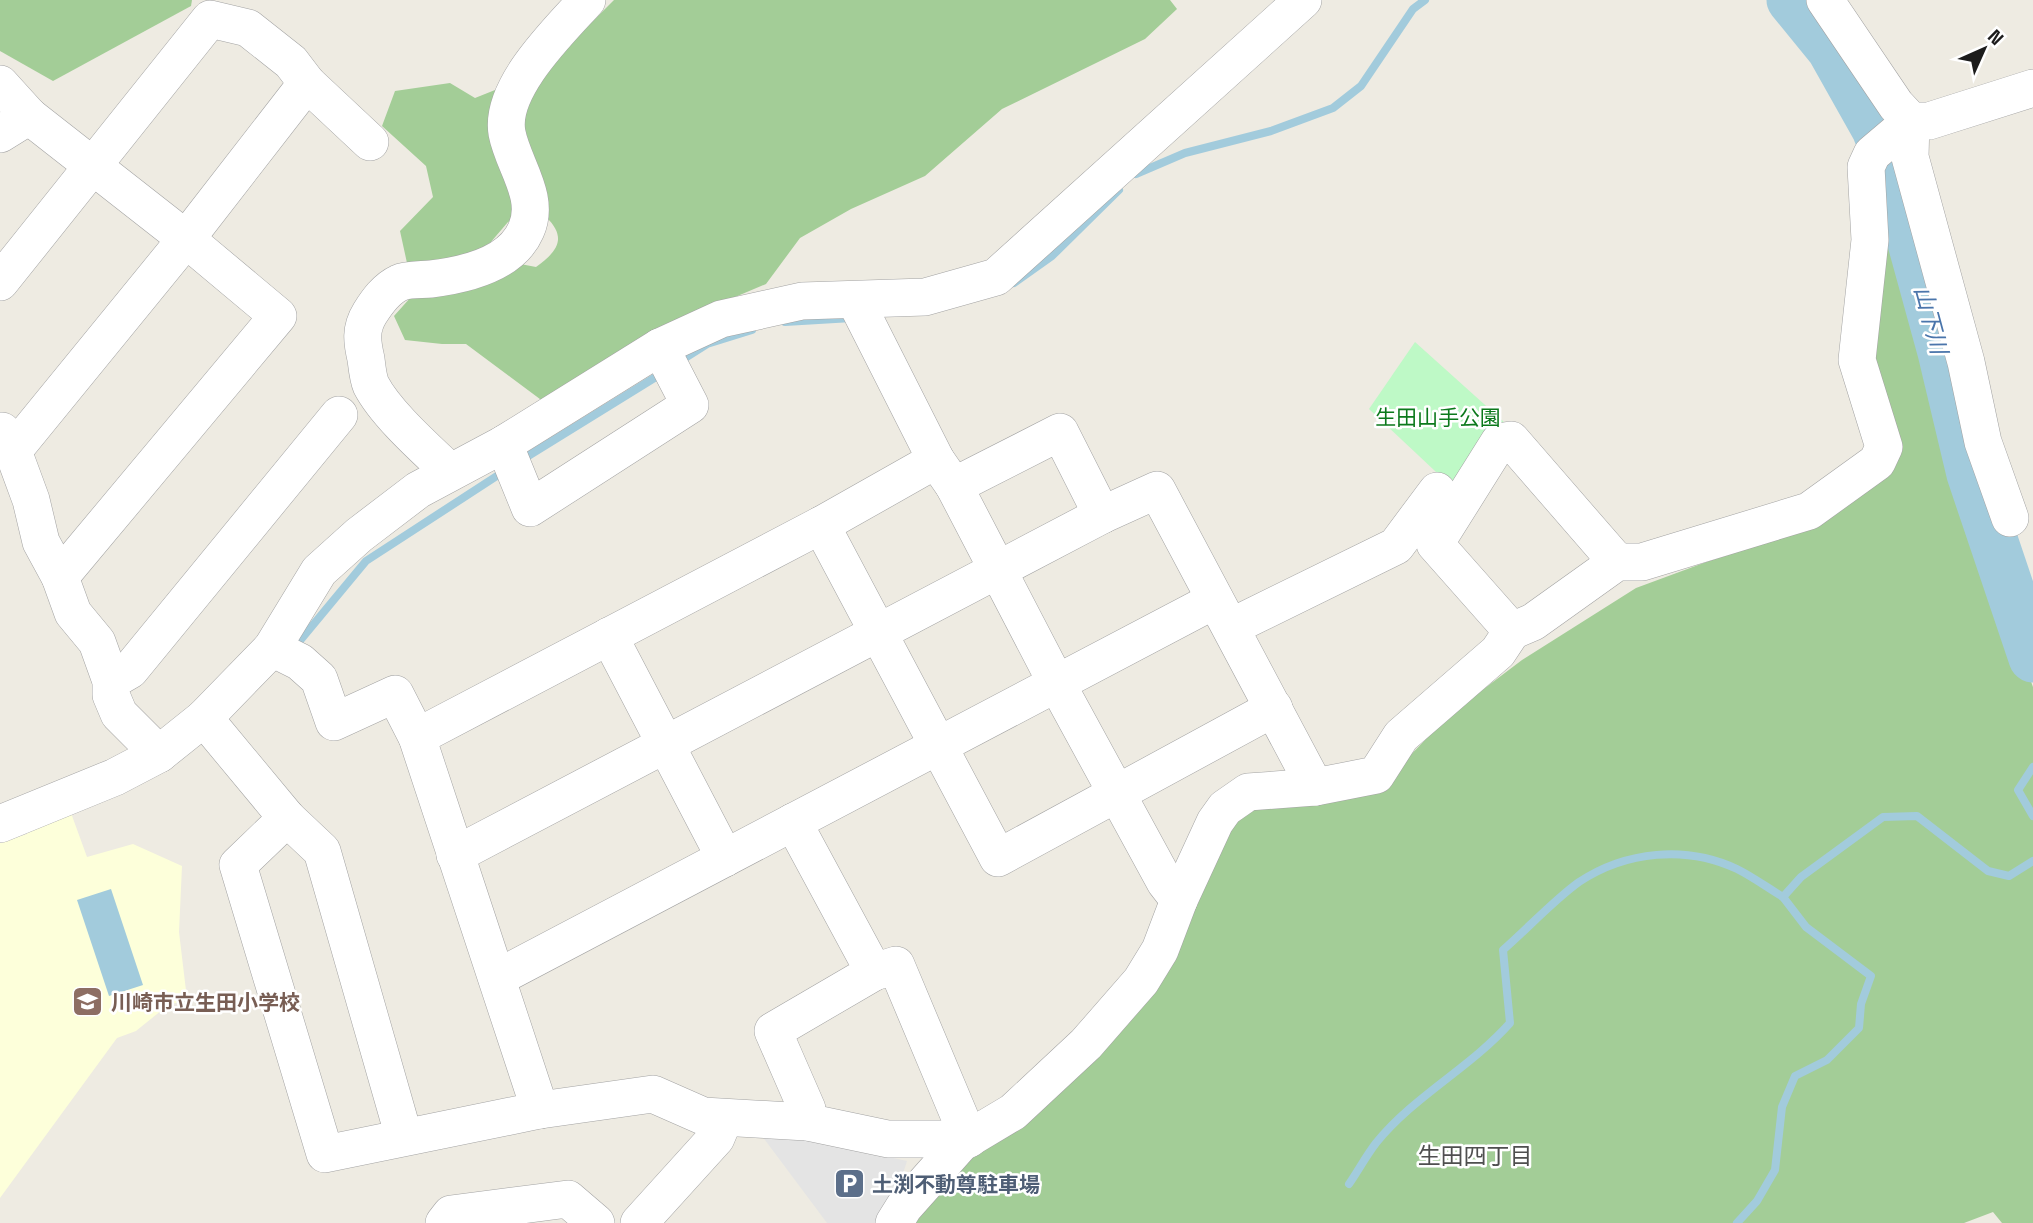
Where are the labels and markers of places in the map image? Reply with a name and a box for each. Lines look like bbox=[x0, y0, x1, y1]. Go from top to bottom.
school or university icon: 川崎市立生田小学校 bbox=[71, 985, 105, 1019]
place label: 川崎市立生田小学校 bbox=[111, 989, 300, 1016]
parking icon: 土渕不動尊駐車場 bbox=[832, 1167, 866, 1201]
place label: 土渕不動尊駐車場 bbox=[872, 1171, 1040, 1198]

